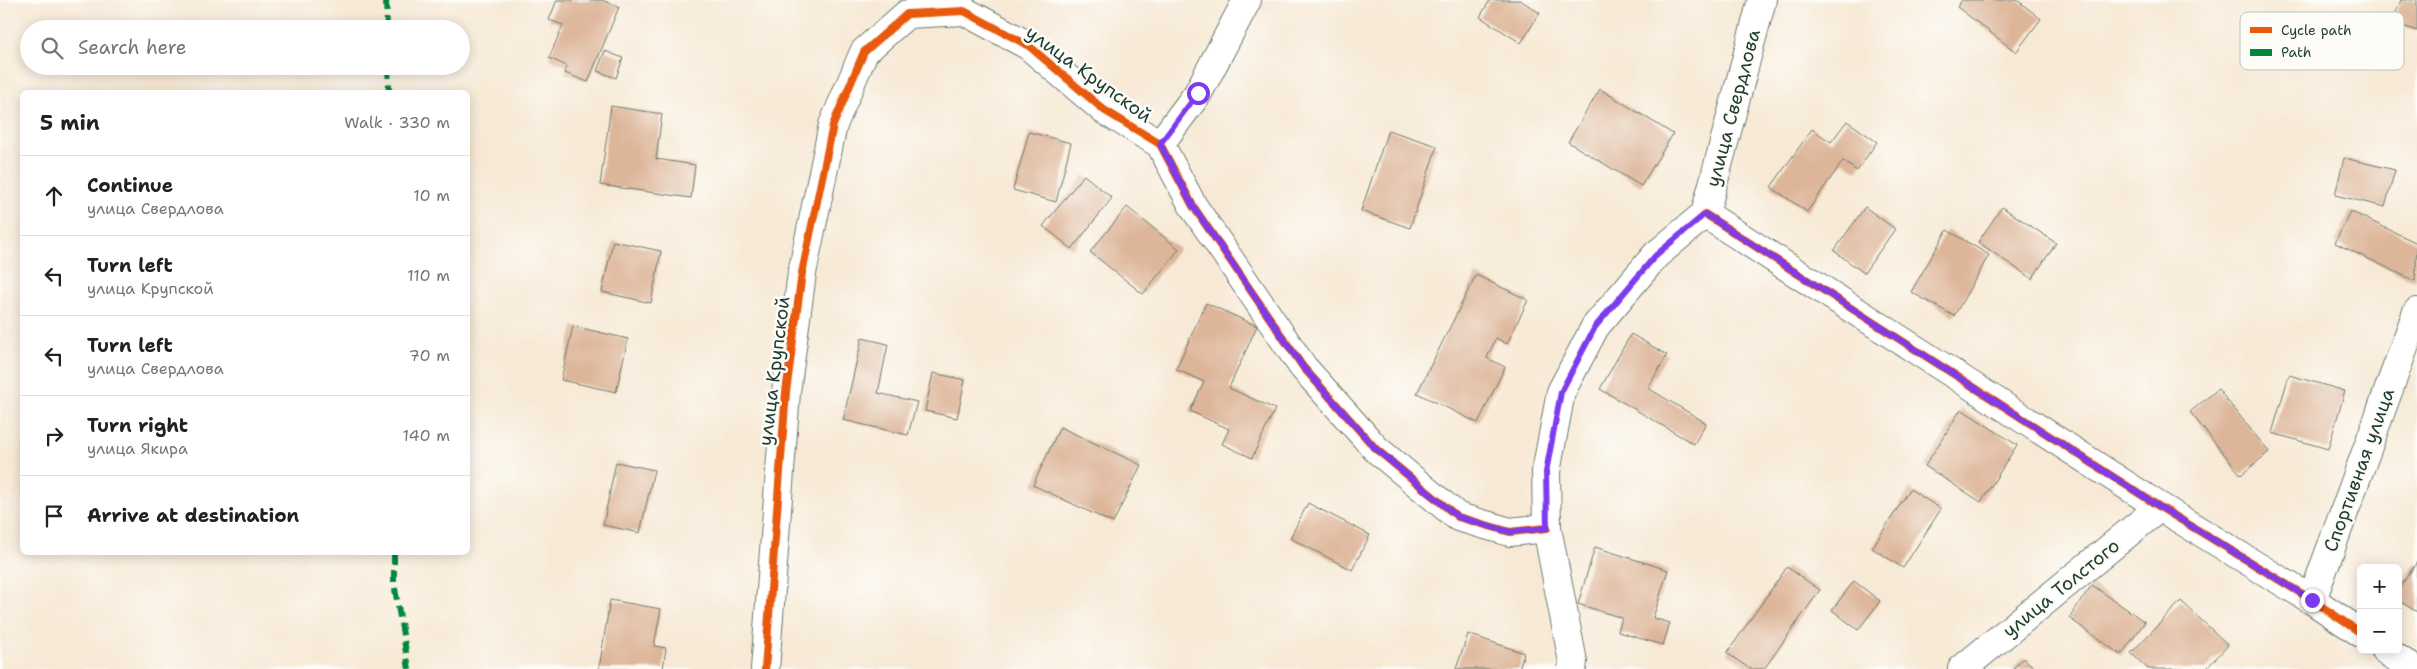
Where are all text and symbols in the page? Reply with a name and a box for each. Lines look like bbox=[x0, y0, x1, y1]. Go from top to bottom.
legend bbox=[2240, 12, 2404, 70]
search box bbox=[20, 20, 470, 75]
street label: улица Крупской bbox=[1021, 20, 1157, 128]
text: Cycle path bbox=[2281, 21, 2352, 39]
street label: улица Свердлова bbox=[1700, 26, 1766, 190]
icon: search bbox=[38, 34, 66, 62]
text: Search here bbox=[78, 35, 187, 60]
text: Path bbox=[2281, 43, 2312, 61]
route start bbox=[1187, 82, 1210, 105]
text: 5 min bbox=[40, 109, 100, 137]
text: Walk · 330 m bbox=[344, 112, 450, 133]
text: Continue bbox=[87, 173, 173, 198]
icon: ahead bbox=[40, 182, 68, 210]
text: 10 m bbox=[413, 185, 450, 206]
text: улица Свердлова bbox=[87, 198, 224, 219]
text: Turn left bbox=[87, 253, 173, 278]
icon: left bbox=[40, 262, 68, 290]
text: 110 m bbox=[407, 265, 450, 286]
text: улица Крупской bbox=[87, 278, 214, 299]
street label: улица Крупской bbox=[752, 295, 796, 447]
text: Turn left bbox=[87, 333, 173, 358]
icon: left bbox=[40, 342, 68, 370]
text: 70 m bbox=[409, 345, 450, 366]
text: улица Свердлова bbox=[87, 358, 224, 379]
street label: Спортивная улица bbox=[2318, 384, 2400, 555]
text: Turn right bbox=[87, 413, 188, 438]
icon: right bbox=[40, 422, 68, 450]
text: 140 m bbox=[403, 425, 450, 446]
text: улица Якира bbox=[87, 438, 188, 459]
icon: arrive bbox=[40, 502, 68, 530]
text: Arrive at destination bbox=[87, 503, 299, 528]
street label: улица Толстого bbox=[1997, 533, 2125, 643]
map controls bbox=[2357, 564, 2402, 654]
button: + bbox=[2357, 564, 2402, 609]
route end bbox=[2301, 589, 2324, 612]
button: − bbox=[2357, 609, 2402, 654]

